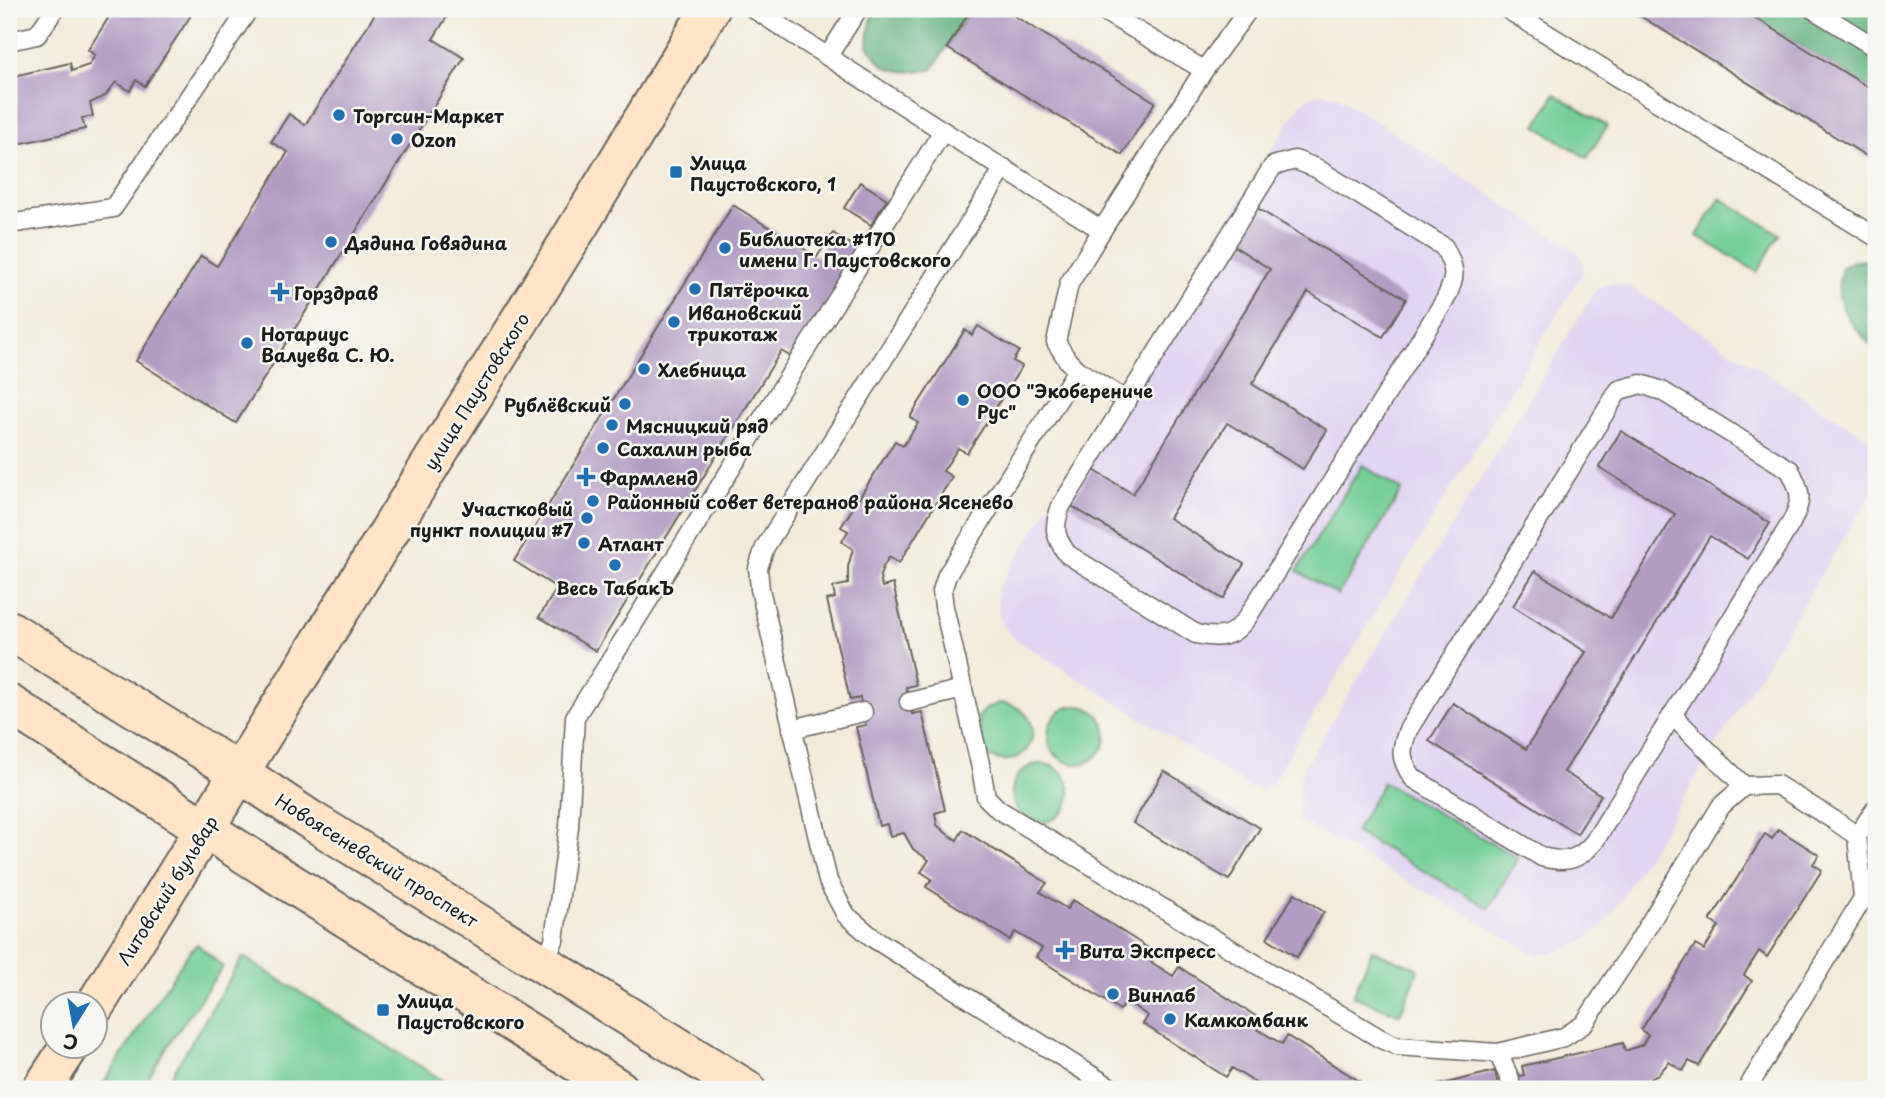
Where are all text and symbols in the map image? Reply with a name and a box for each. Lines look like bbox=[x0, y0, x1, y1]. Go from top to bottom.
place label: Торгсин-Маркет bbox=[353, 102, 504, 129]
marker: Торгсин-Маркет bbox=[331, 107, 347, 123]
place label: Ozon bbox=[411, 126, 456, 153]
marker: Ozon bbox=[389, 131, 405, 147]
place label: Улица Паустовского, 1 bbox=[689, 149, 836, 197]
marker: Улица Паустовского, 1 bbox=[668, 164, 684, 180]
place label: Библиотека #170 имени Г. Паустовского bbox=[739, 225, 951, 273]
place label: Дядина Говядина bbox=[344, 229, 508, 256]
marker: Дядина Говядина bbox=[323, 234, 339, 250]
marker: Библиотека #170 имени Г. Паустовского bbox=[717, 240, 733, 256]
place label: Пятёрочка bbox=[709, 276, 810, 303]
place label: Горздрав bbox=[294, 279, 378, 306]
marker: Пятёрочка bbox=[687, 281, 703, 297]
marker: Горздрав bbox=[272, 284, 288, 300]
place label: Ивановский трикотаж bbox=[687, 299, 802, 347]
street label: улица Паустовского bbox=[417, 307, 535, 475]
marker: Ивановский трикотаж bbox=[666, 314, 682, 330]
place label: Нотариус Валуева С. Ю. bbox=[261, 320, 394, 368]
marker: Нотариус Валуева С. Ю. bbox=[239, 335, 255, 351]
place label: Хлебница bbox=[658, 356, 747, 383]
marker: Хлебница bbox=[636, 361, 652, 377]
place label: ООО "Экоберениче Рус" bbox=[977, 377, 1153, 425]
place label: Рублёвский bbox=[504, 391, 611, 418]
marker: ООО "Экоберениче Рус" bbox=[955, 392, 971, 408]
marker: Рублёвский bbox=[617, 396, 633, 412]
place label: Мясницкий ряд bbox=[626, 412, 769, 439]
marker: Мясницкий ряд bbox=[604, 417, 620, 433]
place label: Сахалин рыба bbox=[617, 435, 752, 462]
marker: Сахалин рыба bbox=[595, 440, 611, 456]
place label: Фармленд bbox=[600, 464, 698, 491]
marker: Фармленд bbox=[578, 469, 594, 485]
place label: Районный совет ветеранов района Ясенево bbox=[607, 488, 1013, 515]
marker: Районный совет ветеранов района Ясенево bbox=[585, 493, 601, 509]
place label: Участковый пункт полиции #7 bbox=[410, 495, 574, 543]
marker: Участковый пункт полиции #7 bbox=[579, 510, 595, 526]
place label: Атлант bbox=[598, 530, 665, 557]
marker: Атлант bbox=[576, 535, 592, 551]
marker: Весь ТабакЪ bbox=[607, 557, 623, 573]
place label: Весь ТабакЪ bbox=[556, 574, 674, 601]
street label: Новоясеневский проспект bbox=[270, 786, 484, 934]
street label: Литовский бульвар bbox=[110, 810, 224, 970]
place label: Вита Экспресс bbox=[1079, 937, 1216, 964]
marker: Вита Экспресс bbox=[1057, 942, 1073, 958]
place label: Винлаб bbox=[1127, 981, 1195, 1008]
marker: Винлаб bbox=[1105, 986, 1121, 1002]
place label: Улица Паустовского bbox=[396, 987, 525, 1035]
north arrow bbox=[38, 990, 108, 1060]
marker: Улица Паустовского bbox=[375, 1002, 391, 1018]
place label: Камкомбанк bbox=[1184, 1006, 1309, 1033]
marker: Камкомбанк bbox=[1162, 1011, 1178, 1027]
text: С bbox=[61, 1028, 80, 1058]

